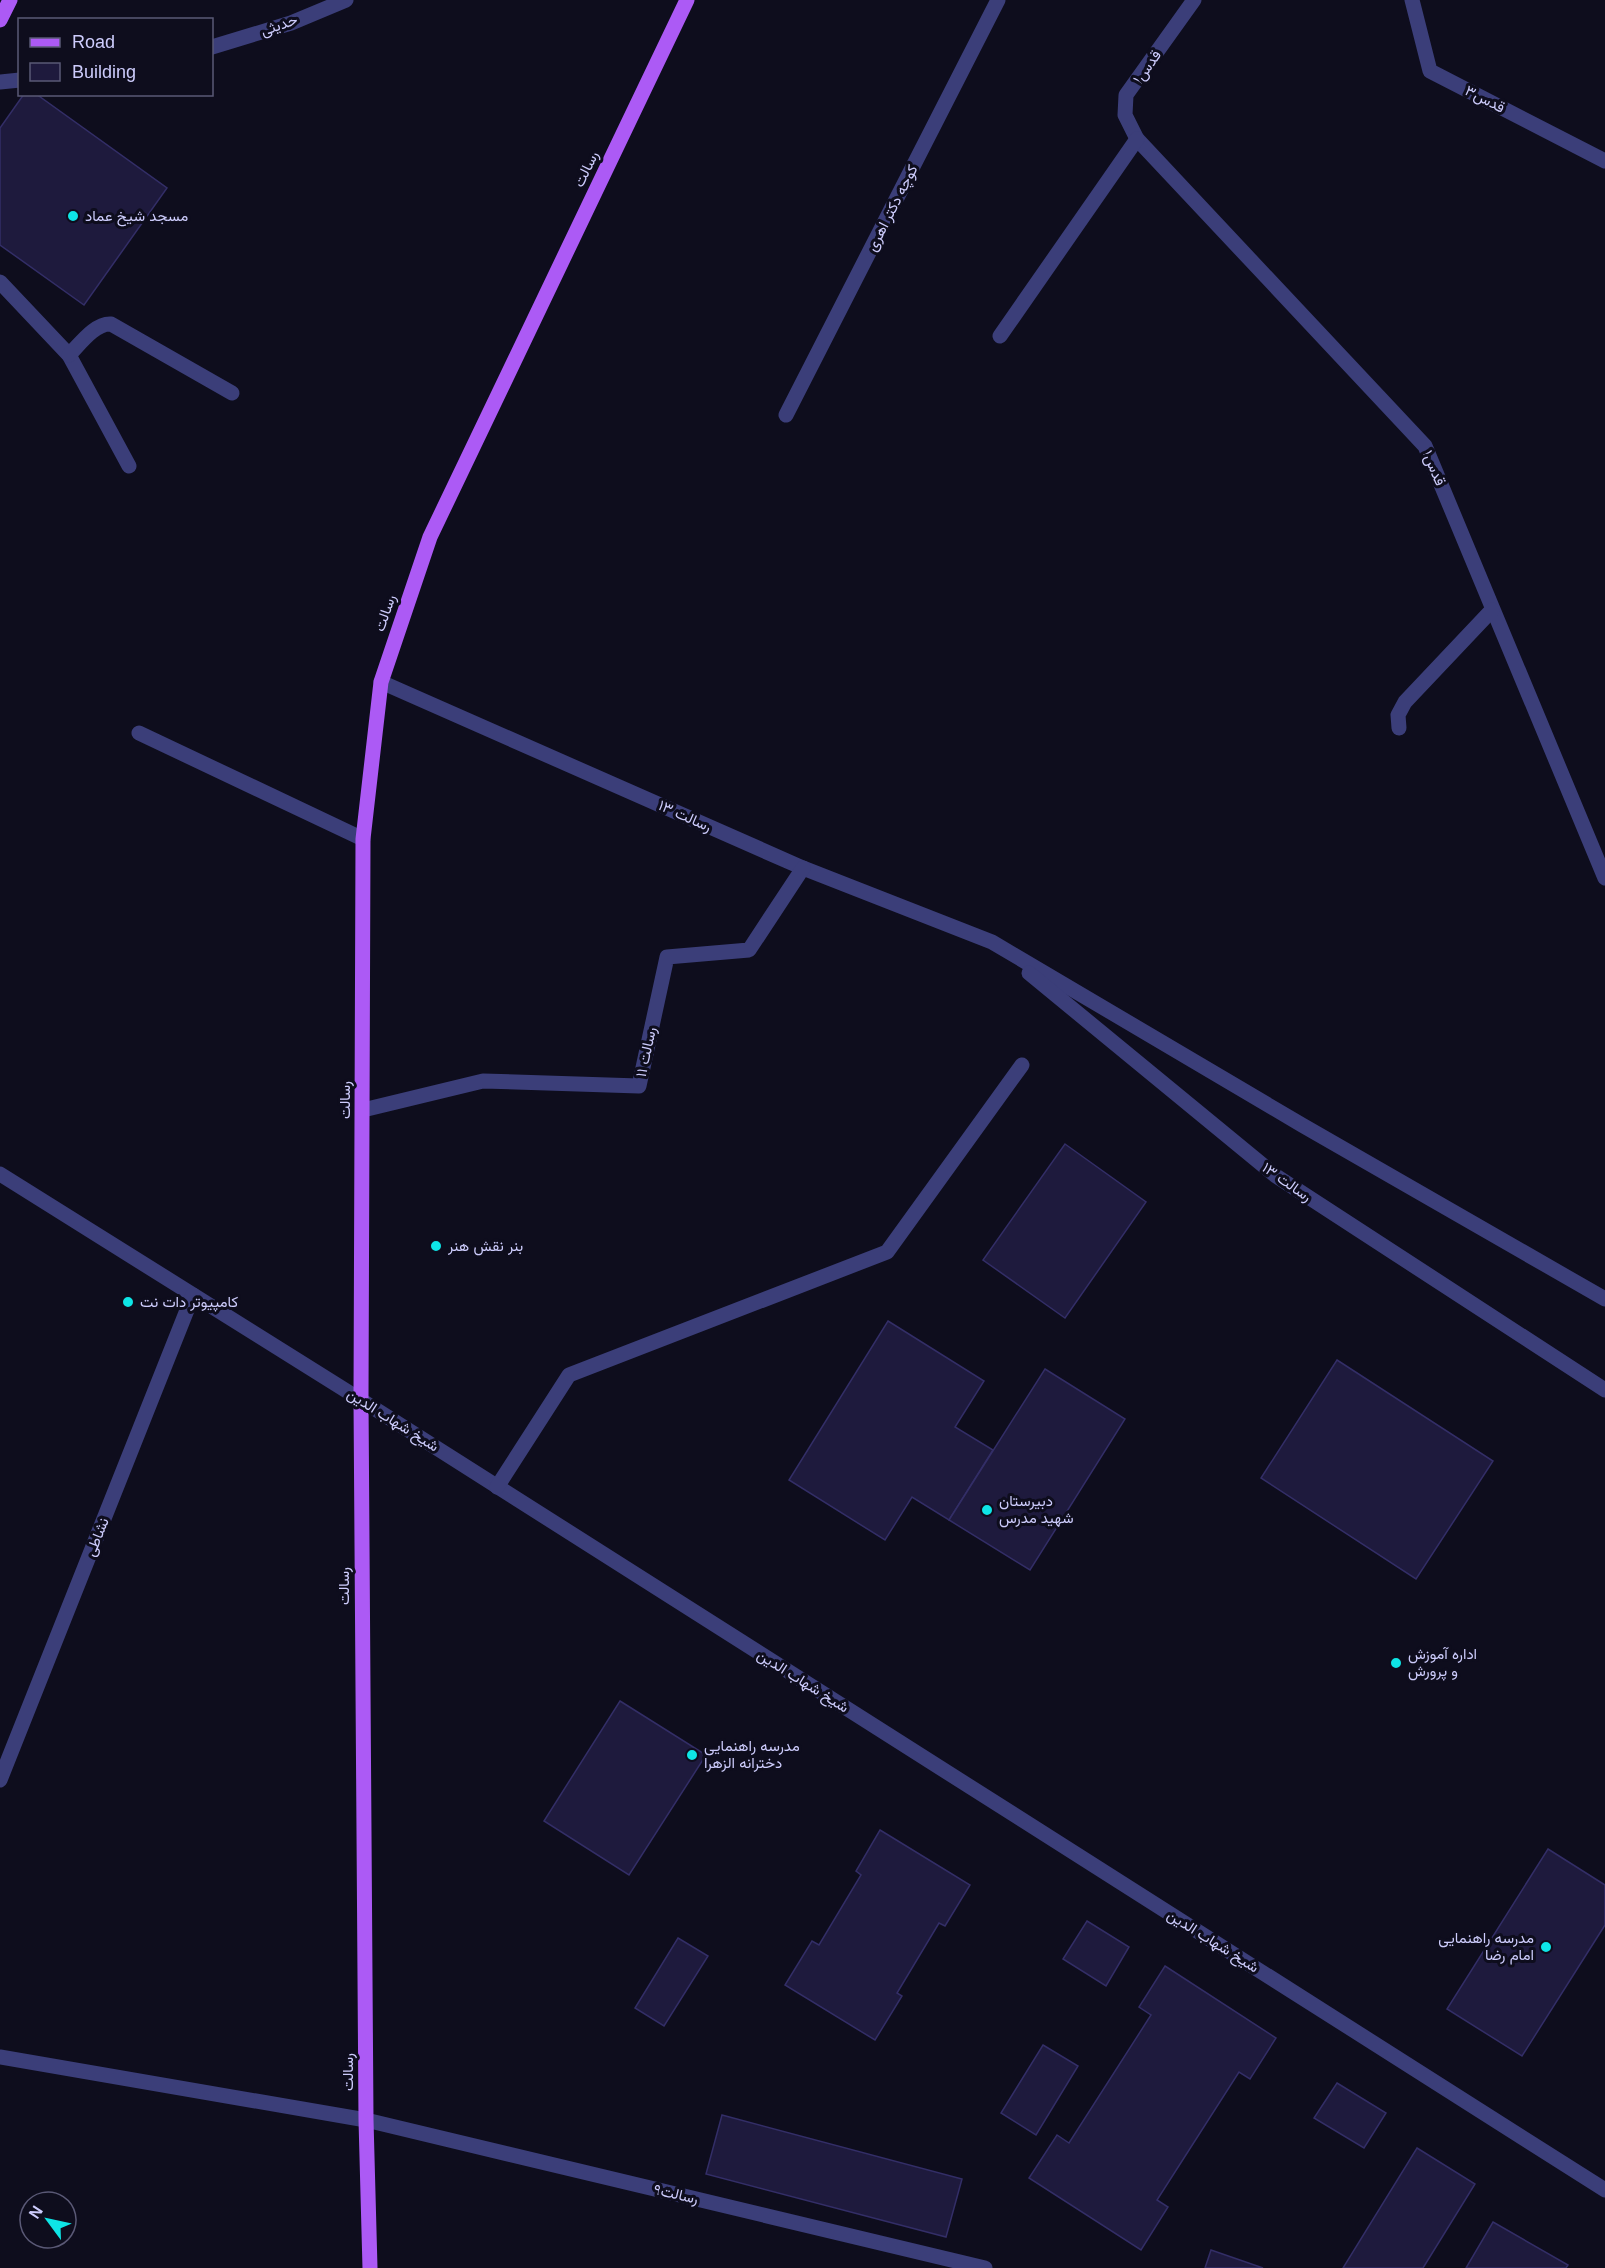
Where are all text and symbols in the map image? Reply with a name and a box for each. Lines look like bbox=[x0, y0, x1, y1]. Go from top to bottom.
street label: حدیثی bbox=[258, 10, 300, 41]
legend bbox=[18, 18, 213, 96]
text: Road bbox=[72, 32, 115, 52]
street label: قدس۱ bbox=[1129, 47, 1166, 88]
text: Building bbox=[72, 62, 136, 82]
street label: قدس۳ bbox=[1462, 81, 1508, 118]
street label: رسالت bbox=[570, 148, 602, 190]
street label: کوچه دکتر اهری bbox=[863, 161, 923, 255]
place label: مسجد شیخ عماد bbox=[85, 207, 188, 227]
marker: مسجد شیخ عماد bbox=[66, 209, 80, 223]
street label: قدس۱ bbox=[1418, 447, 1450, 489]
street label: رسالت bbox=[370, 592, 400, 634]
street label: رسالت ۱۳ bbox=[656, 796, 714, 836]
street label: رسالت ۱۱ bbox=[632, 1025, 660, 1079]
street label: رسالت bbox=[336, 1081, 354, 1119]
street label: رسالت ۱۳ bbox=[1259, 1158, 1315, 1206]
place label: بنر نقش هنر bbox=[447, 1237, 523, 1256]
marker: بنر نقش هنر bbox=[429, 1239, 443, 1253]
place label: کامپیوتر دات نت bbox=[140, 1293, 239, 1312]
marker: کامپیوتر دات نت bbox=[121, 1295, 135, 1309]
street label: شیخ شهاب الدین bbox=[343, 1385, 442, 1457]
place label: دبیرستان شهید مدرس bbox=[999, 1492, 1074, 1528]
marker: دبیرستان شهید مدرس bbox=[980, 1503, 994, 1517]
street label: نشاطی bbox=[81, 1515, 114, 1559]
street label: رسالت bbox=[335, 1567, 353, 1605]
place label: اداره آموزش و پرورش bbox=[1408, 1645, 1477, 1681]
street label: شیخ شهاب الدین bbox=[753, 1646, 852, 1718]
marker: اداره آموزش و پرورش bbox=[1389, 1656, 1403, 1670]
place label: مدرسه راهنمایی دخترانه الزهرا bbox=[704, 1737, 800, 1772]
marker: مدرسه راهنمایی دخترانه الزهرا bbox=[685, 1748, 699, 1762]
street label: شیخ شهاب الدین bbox=[1163, 1906, 1262, 1978]
place label: مدرسه راهنمایی امام رضا bbox=[1438, 1929, 1534, 1965]
marker: مدرسه راهنمایی امام رضا bbox=[1539, 1940, 1553, 1954]
street label: رسالت bbox=[339, 2053, 357, 2091]
street label: رسالت۹ bbox=[652, 2180, 700, 2208]
north arrow bbox=[18, 2190, 78, 2250]
text: N bbox=[26, 2203, 46, 2222]

